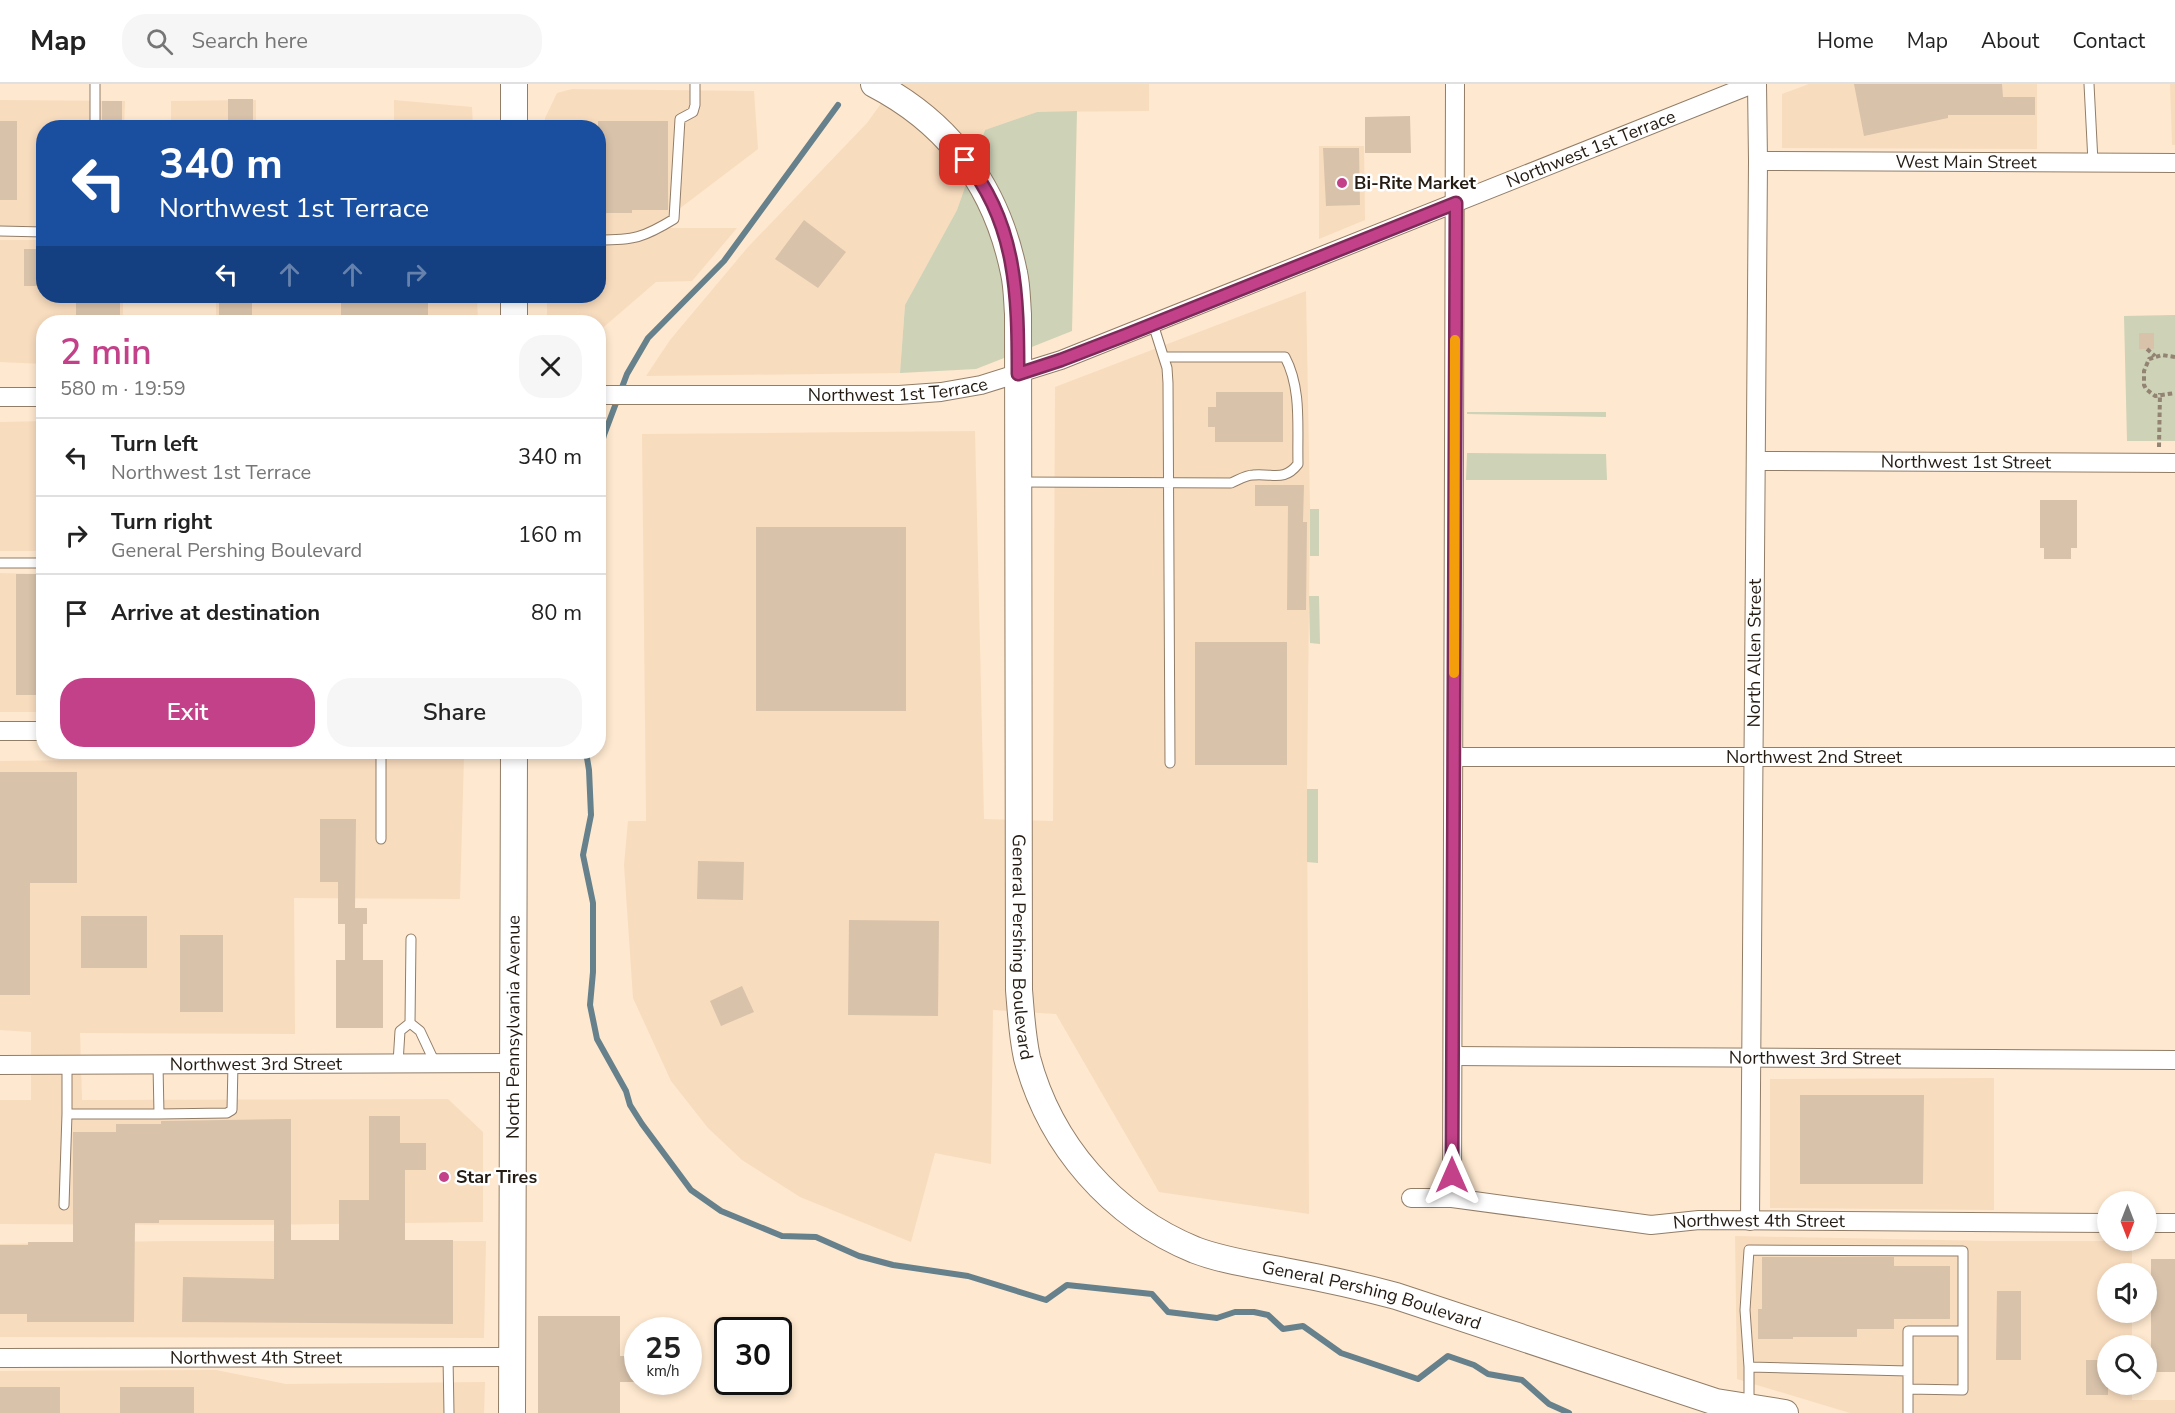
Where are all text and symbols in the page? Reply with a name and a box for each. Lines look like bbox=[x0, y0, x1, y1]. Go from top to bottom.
search box bbox=[122, 14, 542, 68]
text: Map bbox=[30, 22, 86, 60]
icon: search bbox=[143, 25, 176, 58]
text: Search here bbox=[191, 26, 308, 56]
text: Home bbox=[1817, 27, 1874, 55]
text: Map bbox=[1907, 27, 1948, 55]
text: About bbox=[1981, 27, 2039, 55]
text: Contact bbox=[2072, 27, 2145, 55]
street label: Northwest 1st Terrace bbox=[1503, 104, 1679, 193]
pin bbox=[939, 134, 990, 185]
text: 340 m bbox=[159, 136, 283, 193]
icon: arrive bbox=[948, 143, 981, 176]
icon: left bbox=[60, 144, 138, 222]
street label: West Main Street bbox=[1895, 150, 2037, 174]
place label: Bi-Rite Market bbox=[1354, 171, 1476, 195]
marker: Bi-Rite Market bbox=[1335, 176, 1349, 190]
text: Northwest 1st Terrace bbox=[159, 190, 429, 227]
icon: left bbox=[210, 258, 243, 291]
icon: ahead bbox=[273, 258, 306, 291]
icon: ahead bbox=[336, 258, 369, 291]
icon: right bbox=[399, 258, 432, 291]
text: 2 min bbox=[60, 328, 152, 377]
button: close bbox=[519, 335, 582, 398]
street label: Northwest 1st Terrace bbox=[808, 372, 991, 407]
text: 580 m · 19:59 bbox=[60, 375, 186, 402]
text: Turn left bbox=[111, 429, 198, 459]
icon: left bbox=[60, 441, 93, 474]
text: 340 m bbox=[518, 442, 582, 472]
street label: Northwest 1st Street bbox=[1881, 450, 2052, 474]
text: Northwest 1st Terrace bbox=[111, 459, 311, 486]
text: Turn right bbox=[111, 507, 212, 537]
icon: right bbox=[60, 519, 93, 552]
text: 160 m bbox=[518, 520, 582, 550]
text: General Pershing Boulevard bbox=[111, 537, 362, 564]
street label: North Allen Street bbox=[1742, 578, 1767, 727]
icon: arrive bbox=[60, 597, 93, 630]
text: Arrive at destination bbox=[111, 598, 320, 628]
text: 80 m bbox=[531, 598, 582, 628]
button: Exit bbox=[60, 678, 315, 747]
button: Share bbox=[327, 678, 582, 747]
street label: Northwest 2nd Street bbox=[1726, 745, 1903, 769]
street label: General Pershing Boulevard bbox=[1007, 834, 1039, 1062]
street label: North Pennsylvania Avenue bbox=[501, 915, 526, 1139]
street label: Northwest 3rd Street bbox=[1729, 1046, 1902, 1070]
street label: Northwest 3rd Street bbox=[170, 1052, 343, 1076]
position arrow bbox=[1420, 1143, 1484, 1207]
place label: Star Tires bbox=[456, 1165, 537, 1189]
marker: Star Tires bbox=[437, 1170, 451, 1184]
north arrow bbox=[2097, 1191, 2157, 1251]
map controls bbox=[2097, 1191, 2157, 1395]
street label: Northwest 4th Street bbox=[1672, 1208, 1846, 1235]
street label: General Pershing Boulevard bbox=[1260, 1255, 1484, 1335]
button: sound bbox=[2097, 1263, 2157, 1323]
speed limit sign: 30 bbox=[714, 1317, 792, 1395]
text: 25 bbox=[645, 1328, 681, 1369]
button: search bbox=[2097, 1335, 2157, 1395]
street label: Northwest 4th Street bbox=[170, 1345, 343, 1370]
text: km/h bbox=[646, 1361, 680, 1381]

